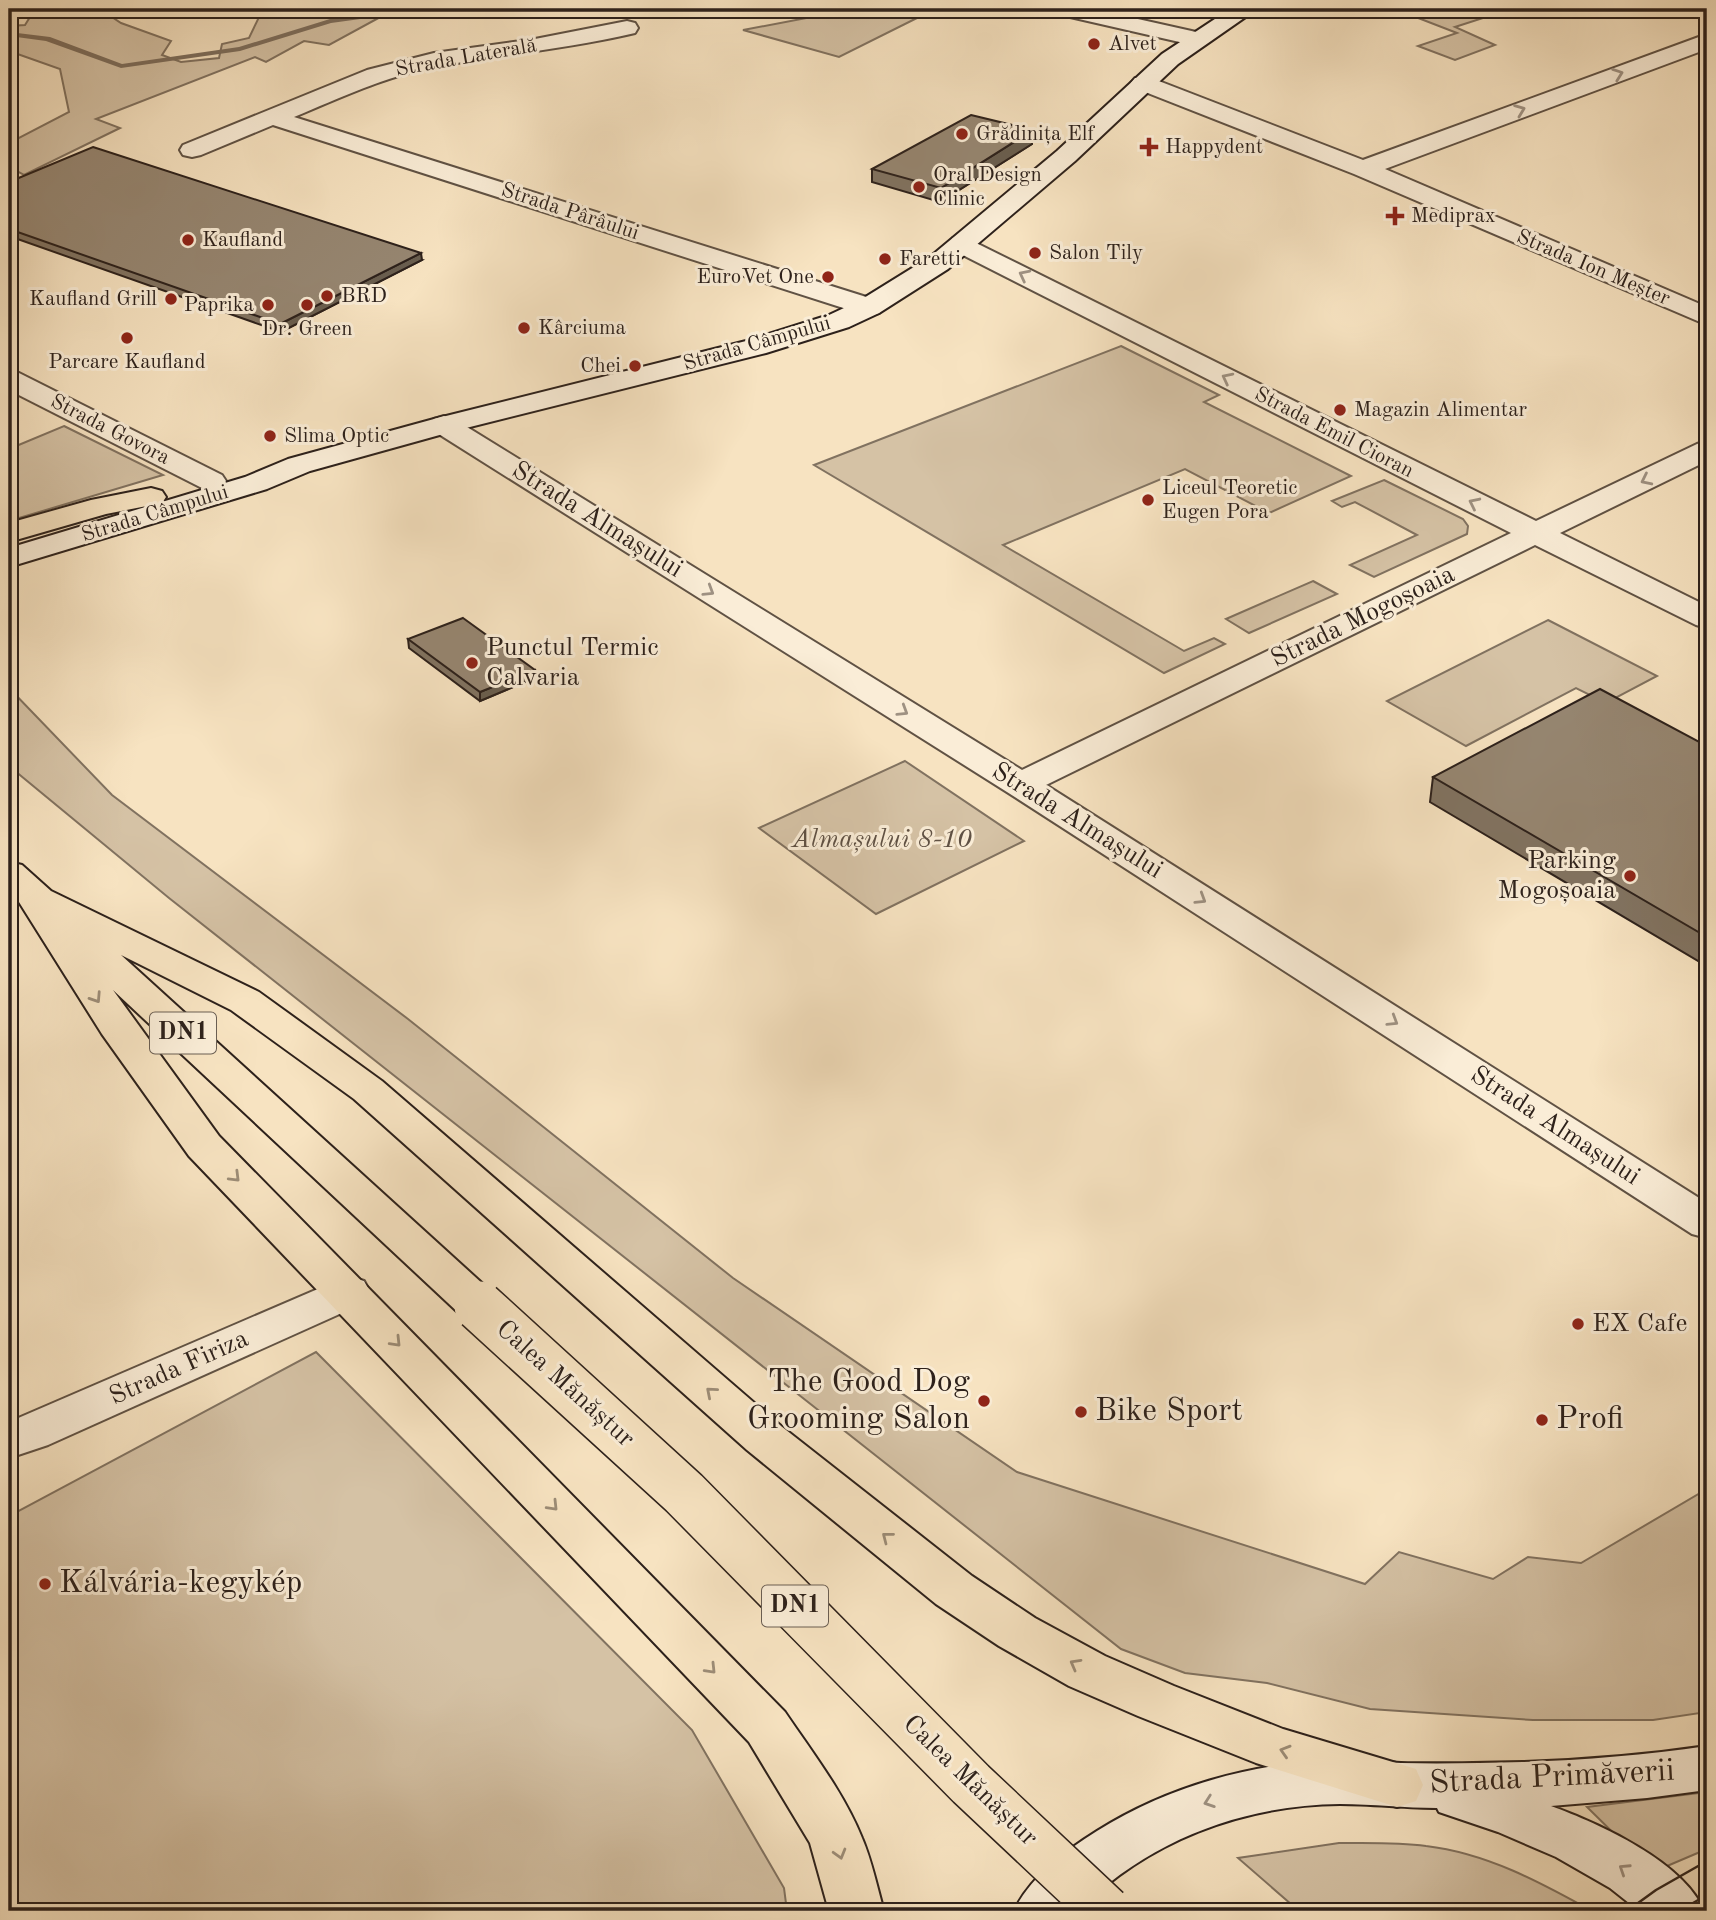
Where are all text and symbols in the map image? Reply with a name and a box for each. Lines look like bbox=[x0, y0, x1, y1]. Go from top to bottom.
place label: Alvet bbox=[1108, 34, 1157, 55]
street label: Strada Laterală bbox=[394, 35, 538, 81]
marker: Alvet bbox=[1086, 36, 1102, 52]
one-way arrow bbox=[1612, 68, 1624, 82]
one-way arrow bbox=[1513, 105, 1525, 119]
place label: Grădinița Elf bbox=[976, 124, 1096, 146]
marker: Grădinița Elf bbox=[954, 126, 970, 142]
marker: Happydent bbox=[1139, 137, 1159, 157]
place label: Happydent bbox=[1165, 137, 1263, 158]
place label: Oral Design Clinic bbox=[933, 165, 1042, 210]
marker: Oral Design Clinic bbox=[911, 179, 927, 195]
street label: Strada Pârâului bbox=[499, 180, 641, 244]
marker: Mediprax bbox=[1385, 206, 1405, 226]
place label: Mediprax bbox=[1411, 206, 1496, 227]
street label: Strada Ion Meșter bbox=[1513, 226, 1673, 311]
place label: Kaufland bbox=[202, 230, 283, 251]
marker: Kaufland bbox=[180, 232, 196, 248]
place label: Salon Tily bbox=[1049, 243, 1143, 264]
marker: Salon Tily bbox=[1027, 245, 1043, 261]
place label: Faretti bbox=[899, 249, 961, 270]
marker: Faretti bbox=[877, 251, 893, 267]
place label: EuroVet One bbox=[696, 267, 814, 288]
marker: EuroVet One bbox=[820, 269, 836, 285]
one-way arrow bbox=[1019, 270, 1031, 284]
place label: BRD bbox=[341, 286, 387, 307]
marker: BRD bbox=[319, 288, 335, 304]
place label: Kaufland Grill bbox=[29, 289, 157, 310]
marker: Kaufland Grill bbox=[163, 291, 179, 307]
place label: Paprika bbox=[184, 295, 254, 316]
marker: Paprika bbox=[260, 297, 276, 313]
marker: Dr. Green bbox=[299, 297, 315, 313]
street label: Strada Câmpului bbox=[681, 313, 833, 375]
place label: Kârciuma bbox=[538, 318, 626, 339]
place label: Dr. Green bbox=[261, 319, 353, 340]
marker: Kârciuma bbox=[516, 320, 532, 336]
marker: Parcare Kaufland bbox=[119, 330, 135, 346]
place label: Parcare Kaufland bbox=[48, 352, 206, 373]
place label: Chei bbox=[580, 356, 621, 377]
marker: Chei bbox=[627, 358, 643, 374]
one-way arrow bbox=[1222, 373, 1234, 387]
street label: Strada Emil Cioran bbox=[1251, 384, 1417, 482]
street label: Strada Govora bbox=[47, 391, 173, 469]
place label: Magazin Alimentar bbox=[1354, 400, 1528, 421]
marker: Magazin Alimentar bbox=[1332, 402, 1348, 418]
place label: Slima Optic bbox=[284, 426, 389, 447]
marker: Slima Optic bbox=[262, 428, 278, 444]
street label: Strada Almașului bbox=[507, 457, 687, 583]
one-way arrow bbox=[1641, 471, 1653, 485]
place label: Liceul Teoretic Eugen Pora bbox=[1162, 478, 1297, 523]
street label: Strada Câmpului bbox=[79, 482, 231, 546]
marker: Liceul Teoretic Eugen Pora bbox=[1140, 492, 1156, 508]
one-way arrow bbox=[1469, 498, 1481, 512]
street label: Strada Mogoșoaia bbox=[1267, 561, 1459, 673]
one-way arrow bbox=[702, 582, 715, 595]
place label: Punctul Termic Calvaria bbox=[486, 635, 659, 691]
marker: Punctul Termic Calvaria bbox=[464, 655, 480, 671]
one-way arrow bbox=[895, 702, 908, 715]
street label: Strada Almașului bbox=[987, 758, 1167, 884]
park label: Almașului 8-10 bbox=[790, 827, 972, 854]
place label: Parking Mogoșoaia bbox=[1497, 848, 1616, 904]
marker: Parking Mogoșoaia bbox=[1622, 868, 1638, 884]
one-way arrow bbox=[1193, 891, 1206, 904]
one-way arrow bbox=[88, 990, 101, 1003]
road number: DN1 bbox=[150, 1013, 216, 1054]
one-way arrow bbox=[1385, 1013, 1398, 1026]
street label: Strada Almașului bbox=[1466, 1062, 1644, 1190]
one-way arrow bbox=[227, 1169, 240, 1182]
place label: EX Cafe bbox=[1592, 1311, 1688, 1337]
street label: Calea Mănăștur bbox=[491, 1316, 639, 1453]
marker: EX Cafe bbox=[1570, 1316, 1586, 1332]
street label: Strada Firiza bbox=[106, 1326, 252, 1410]
one-way arrow bbox=[387, 1333, 400, 1346]
place label: The Good Dog Grooming Salon bbox=[747, 1367, 970, 1436]
one-way arrow bbox=[707, 1388, 720, 1400]
marker: The Good Dog Grooming Salon bbox=[976, 1393, 992, 1409]
place label: Bike Sport bbox=[1095, 1396, 1243, 1428]
marker: Bike Sport bbox=[1073, 1404, 1089, 1420]
place label: Profi bbox=[1556, 1404, 1624, 1436]
marker: Profi bbox=[1534, 1412, 1550, 1428]
one-way arrow bbox=[545, 1497, 558, 1510]
one-way arrow bbox=[882, 1533, 894, 1546]
place label: Kálvária-kegykép bbox=[59, 1568, 302, 1600]
marker: Kálvária-kegykép bbox=[37, 1576, 53, 1592]
road number: DN1 bbox=[762, 1586, 828, 1626]
one-way arrow bbox=[1070, 1659, 1082, 1672]
one-way arrow bbox=[703, 1661, 716, 1674]
street label: Calea Mănăștur bbox=[898, 1711, 1043, 1852]
one-way arrow bbox=[1279, 1745, 1291, 1760]
street label: Strada Primăverii bbox=[1428, 1756, 1676, 1800]
one-way arrow bbox=[1203, 1794, 1215, 1808]
one-way arrow bbox=[832, 1848, 847, 1860]
one-way arrow bbox=[1618, 1864, 1631, 1877]

